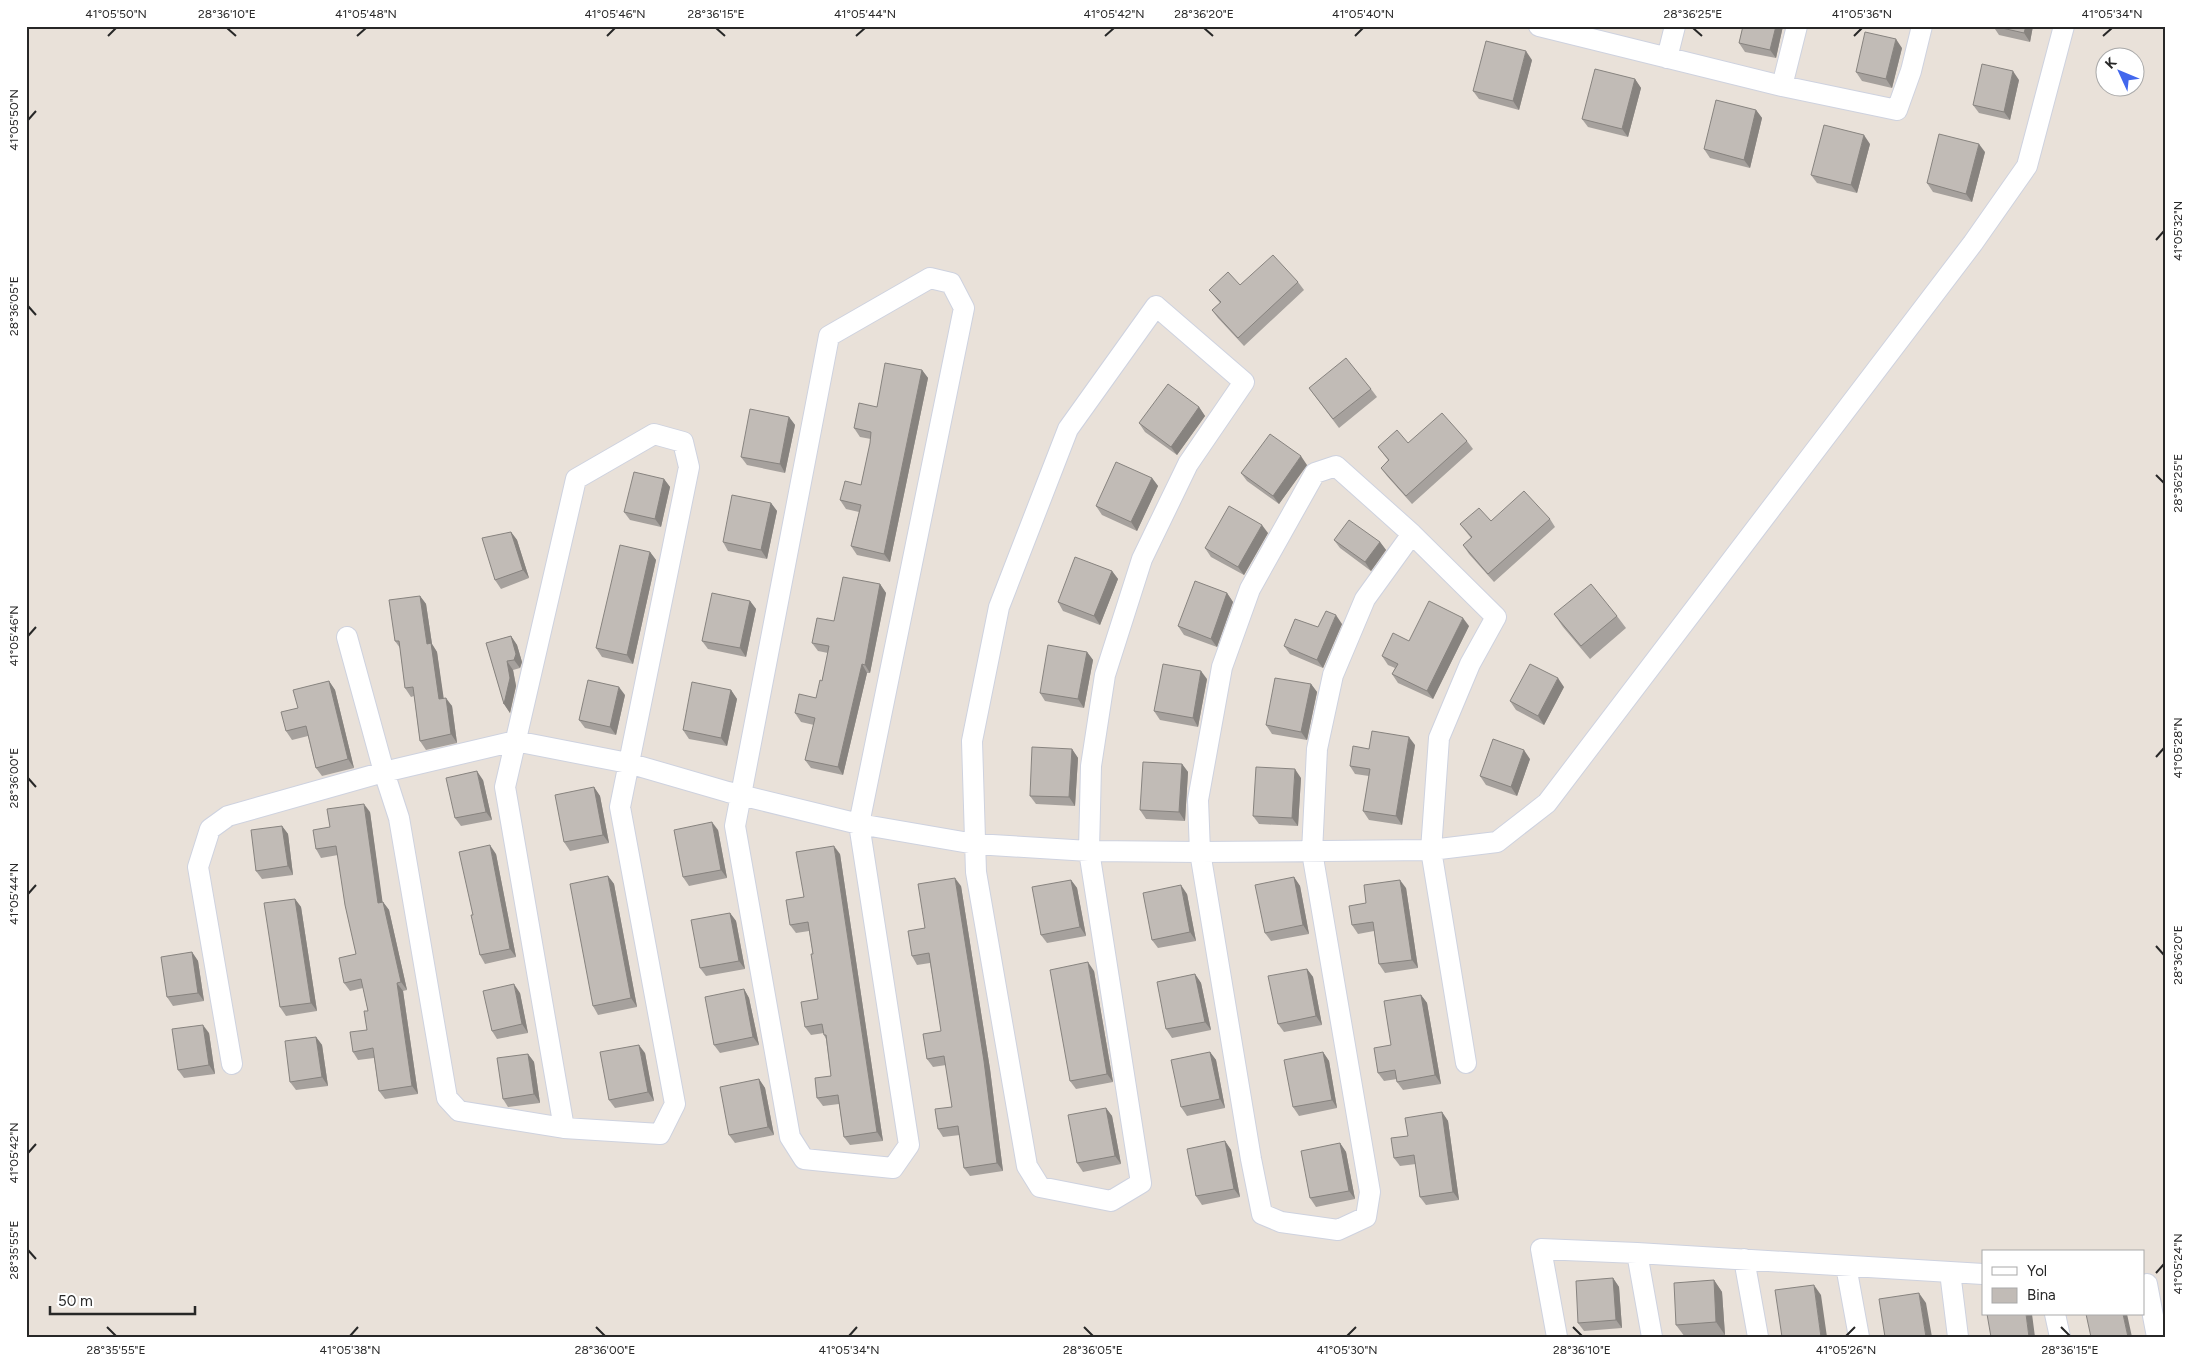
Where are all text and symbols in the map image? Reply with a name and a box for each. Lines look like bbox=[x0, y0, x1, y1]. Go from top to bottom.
text: 41°05'50"N bbox=[85, 7, 147, 21]
text: 28°36'10"E bbox=[198, 7, 256, 21]
text: 41°05'48"N bbox=[335, 7, 397, 21]
text: 41°05'46"N bbox=[584, 7, 646, 21]
text: 28°36'15"E bbox=[687, 7, 745, 21]
text: 41°05'44"N bbox=[834, 7, 896, 21]
text: 41°05'42"N bbox=[1083, 7, 1145, 21]
text: 28°36'20"E bbox=[1174, 7, 1234, 21]
text: 41°05'40"N bbox=[1332, 7, 1394, 21]
text: 28°36'25"E bbox=[1664, 7, 1722, 21]
text: 41°05'36"N bbox=[1832, 7, 1892, 21]
text: 41°05'34"N bbox=[2082, 7, 2142, 21]
north arrow bbox=[2094, 48, 2144, 98]
text: K bbox=[2102, 54, 2121, 73]
text: 41°05'50"N bbox=[7, 89, 21, 151]
text: 41°05'32"N bbox=[2171, 201, 2185, 261]
text: 28°36'05"E bbox=[7, 276, 21, 336]
text: 28°36'25"E bbox=[2171, 454, 2185, 512]
text: 41°05'46"N bbox=[7, 605, 21, 667]
text: 41°05'28"N bbox=[2171, 717, 2185, 779]
text: 28°36'00"E bbox=[7, 748, 21, 808]
text: 41°05'44"N bbox=[7, 863, 21, 925]
text: 28°36'20"E bbox=[2171, 925, 2185, 985]
text: 41°05'42"N bbox=[7, 1122, 21, 1184]
text: 28°35'55"E bbox=[7, 1220, 21, 1280]
text: 41°05'24"N bbox=[2171, 1233, 2185, 1295]
legend bbox=[1982, 1250, 2144, 1316]
text: Yol bbox=[2027, 1262, 2047, 1280]
scale bar bbox=[50, 1283, 195, 1315]
text: Bina bbox=[2027, 1286, 2056, 1304]
text: 50 m bbox=[58, 1292, 93, 1310]
text: 28°35'55"E bbox=[86, 1343, 146, 1357]
text: 41°05'38"N bbox=[320, 1343, 380, 1357]
text: 28°36'00"E bbox=[575, 1343, 635, 1357]
text: 41°05'34"N bbox=[819, 1343, 879, 1357]
text: 28°36'05"E bbox=[1063, 1343, 1123, 1357]
text: 41°05'30"N bbox=[1316, 1343, 1378, 1357]
text: 28°36'10"E bbox=[1553, 1343, 1611, 1357]
text: 41°05'26"N bbox=[1816, 1343, 1876, 1357]
text: 28°36'15"E bbox=[2041, 1343, 2099, 1357]

